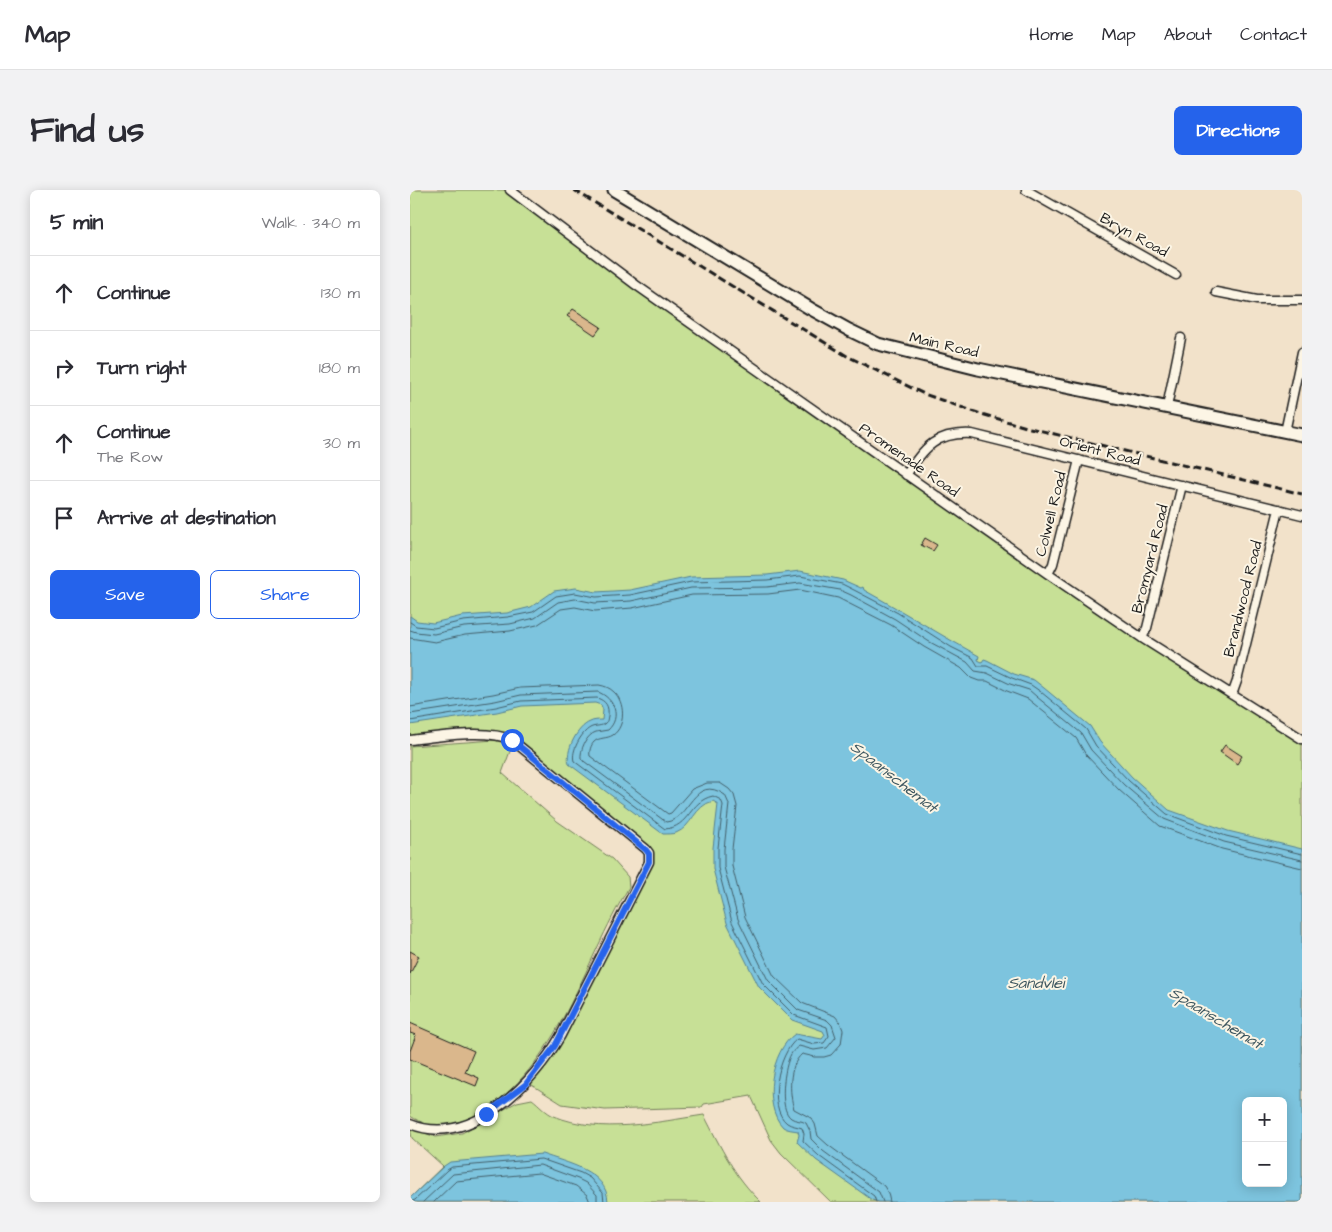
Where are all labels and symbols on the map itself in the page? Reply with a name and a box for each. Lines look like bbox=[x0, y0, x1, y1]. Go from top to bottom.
street label: Bryn Road bbox=[1096, 208, 1172, 263]
street label: Main Road bbox=[907, 327, 981, 363]
street label: Promenade Road bbox=[855, 418, 963, 502]
street label: Orient Road bbox=[1057, 431, 1143, 471]
street label: Colwell Road bbox=[1030, 469, 1072, 559]
street label: Bromyard Road bbox=[1126, 502, 1175, 616]
street label: Brandwood Road bbox=[1218, 538, 1268, 659]
route start bbox=[501, 729, 524, 752]
water label: Spaanschemat bbox=[846, 736, 943, 819]
water label: Sandvlei bbox=[1008, 972, 1067, 994]
water label: Spaanschemat bbox=[1165, 981, 1268, 1055]
route end bbox=[475, 1103, 498, 1126]

